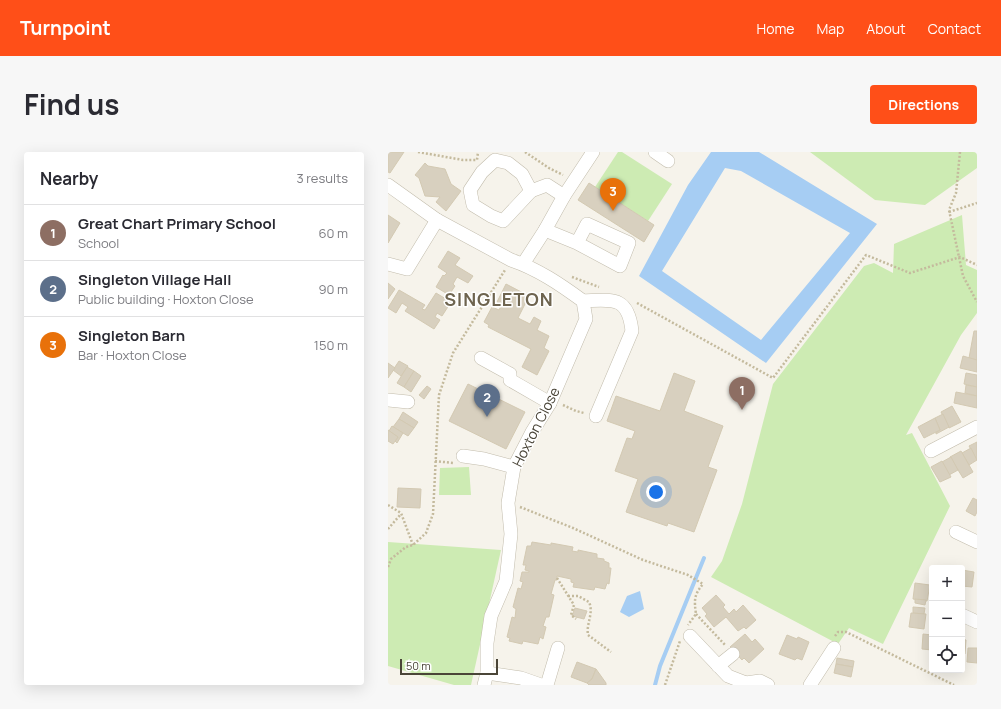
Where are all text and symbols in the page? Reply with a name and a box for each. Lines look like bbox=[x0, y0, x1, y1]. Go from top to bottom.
text: Turnpoint bbox=[20, 15, 111, 41]
text: Home bbox=[757, 19, 794, 38]
text: Map bbox=[816, 19, 844, 38]
text: About bbox=[866, 19, 906, 38]
text: Contact bbox=[928, 19, 981, 38]
text: Find us bbox=[24, 85, 119, 123]
button: Directions bbox=[870, 85, 977, 124]
text: Nearby bbox=[40, 167, 98, 190]
text: 3 results bbox=[296, 169, 348, 187]
pin: 3 bbox=[600, 178, 626, 211]
text: Great Chart Primary School bbox=[78, 213, 276, 234]
text: 1 bbox=[50, 224, 56, 242]
text: 60 m bbox=[318, 224, 348, 242]
text: School bbox=[78, 234, 119, 252]
text: Singleton Village Hall bbox=[78, 269, 231, 290]
text: 2 bbox=[49, 280, 57, 298]
text: 90 m bbox=[318, 280, 348, 298]
district label: SINGLETON bbox=[444, 287, 554, 311]
text: Public building · Hoxton Close bbox=[78, 290, 254, 308]
text: Singleton Barn bbox=[78, 325, 185, 346]
text: 3 bbox=[49, 336, 57, 354]
text: 150 m bbox=[314, 336, 348, 354]
text: Bar · Hoxton Close bbox=[78, 346, 187, 364]
pin: 1 bbox=[729, 377, 755, 410]
pin: 2 bbox=[474, 384, 500, 417]
street label: Hoxton Close bbox=[507, 384, 564, 470]
your location bbox=[646, 482, 666, 502]
map controls bbox=[929, 565, 965, 673]
button: + bbox=[929, 565, 965, 601]
button: − bbox=[929, 601, 965, 637]
button: locate bbox=[929, 637, 965, 673]
scale bar bbox=[400, 657, 498, 676]
text: 50 m bbox=[406, 658, 431, 673]

